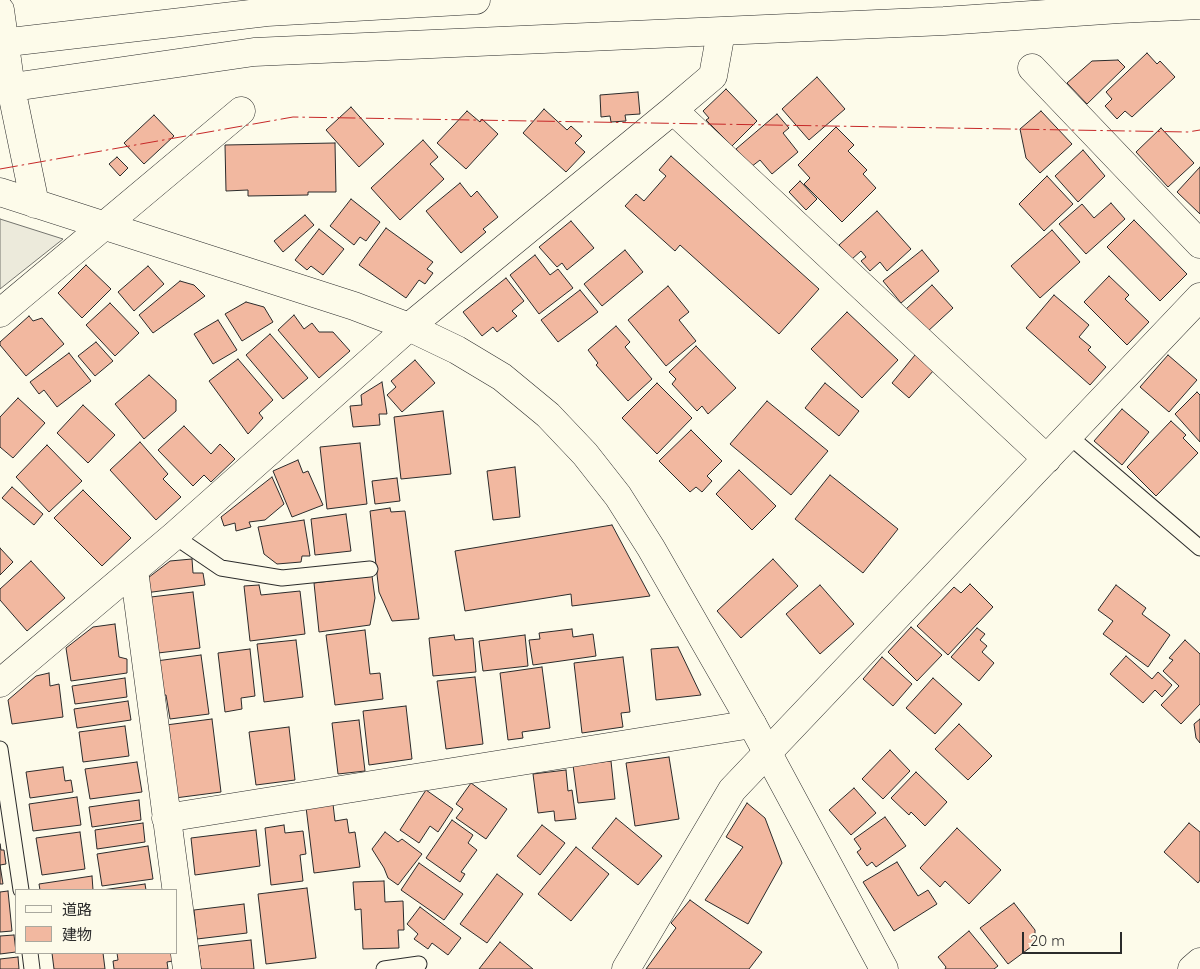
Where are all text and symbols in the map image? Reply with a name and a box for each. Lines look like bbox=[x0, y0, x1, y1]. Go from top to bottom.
legend bbox=[15, 889, 178, 954]
text: 道路 bbox=[62, 900, 92, 919]
scale bar bbox=[1025, 922, 1125, 954]
text: 建物 bbox=[62, 925, 92, 944]
text: 20 m bbox=[1030, 931, 1065, 950]

